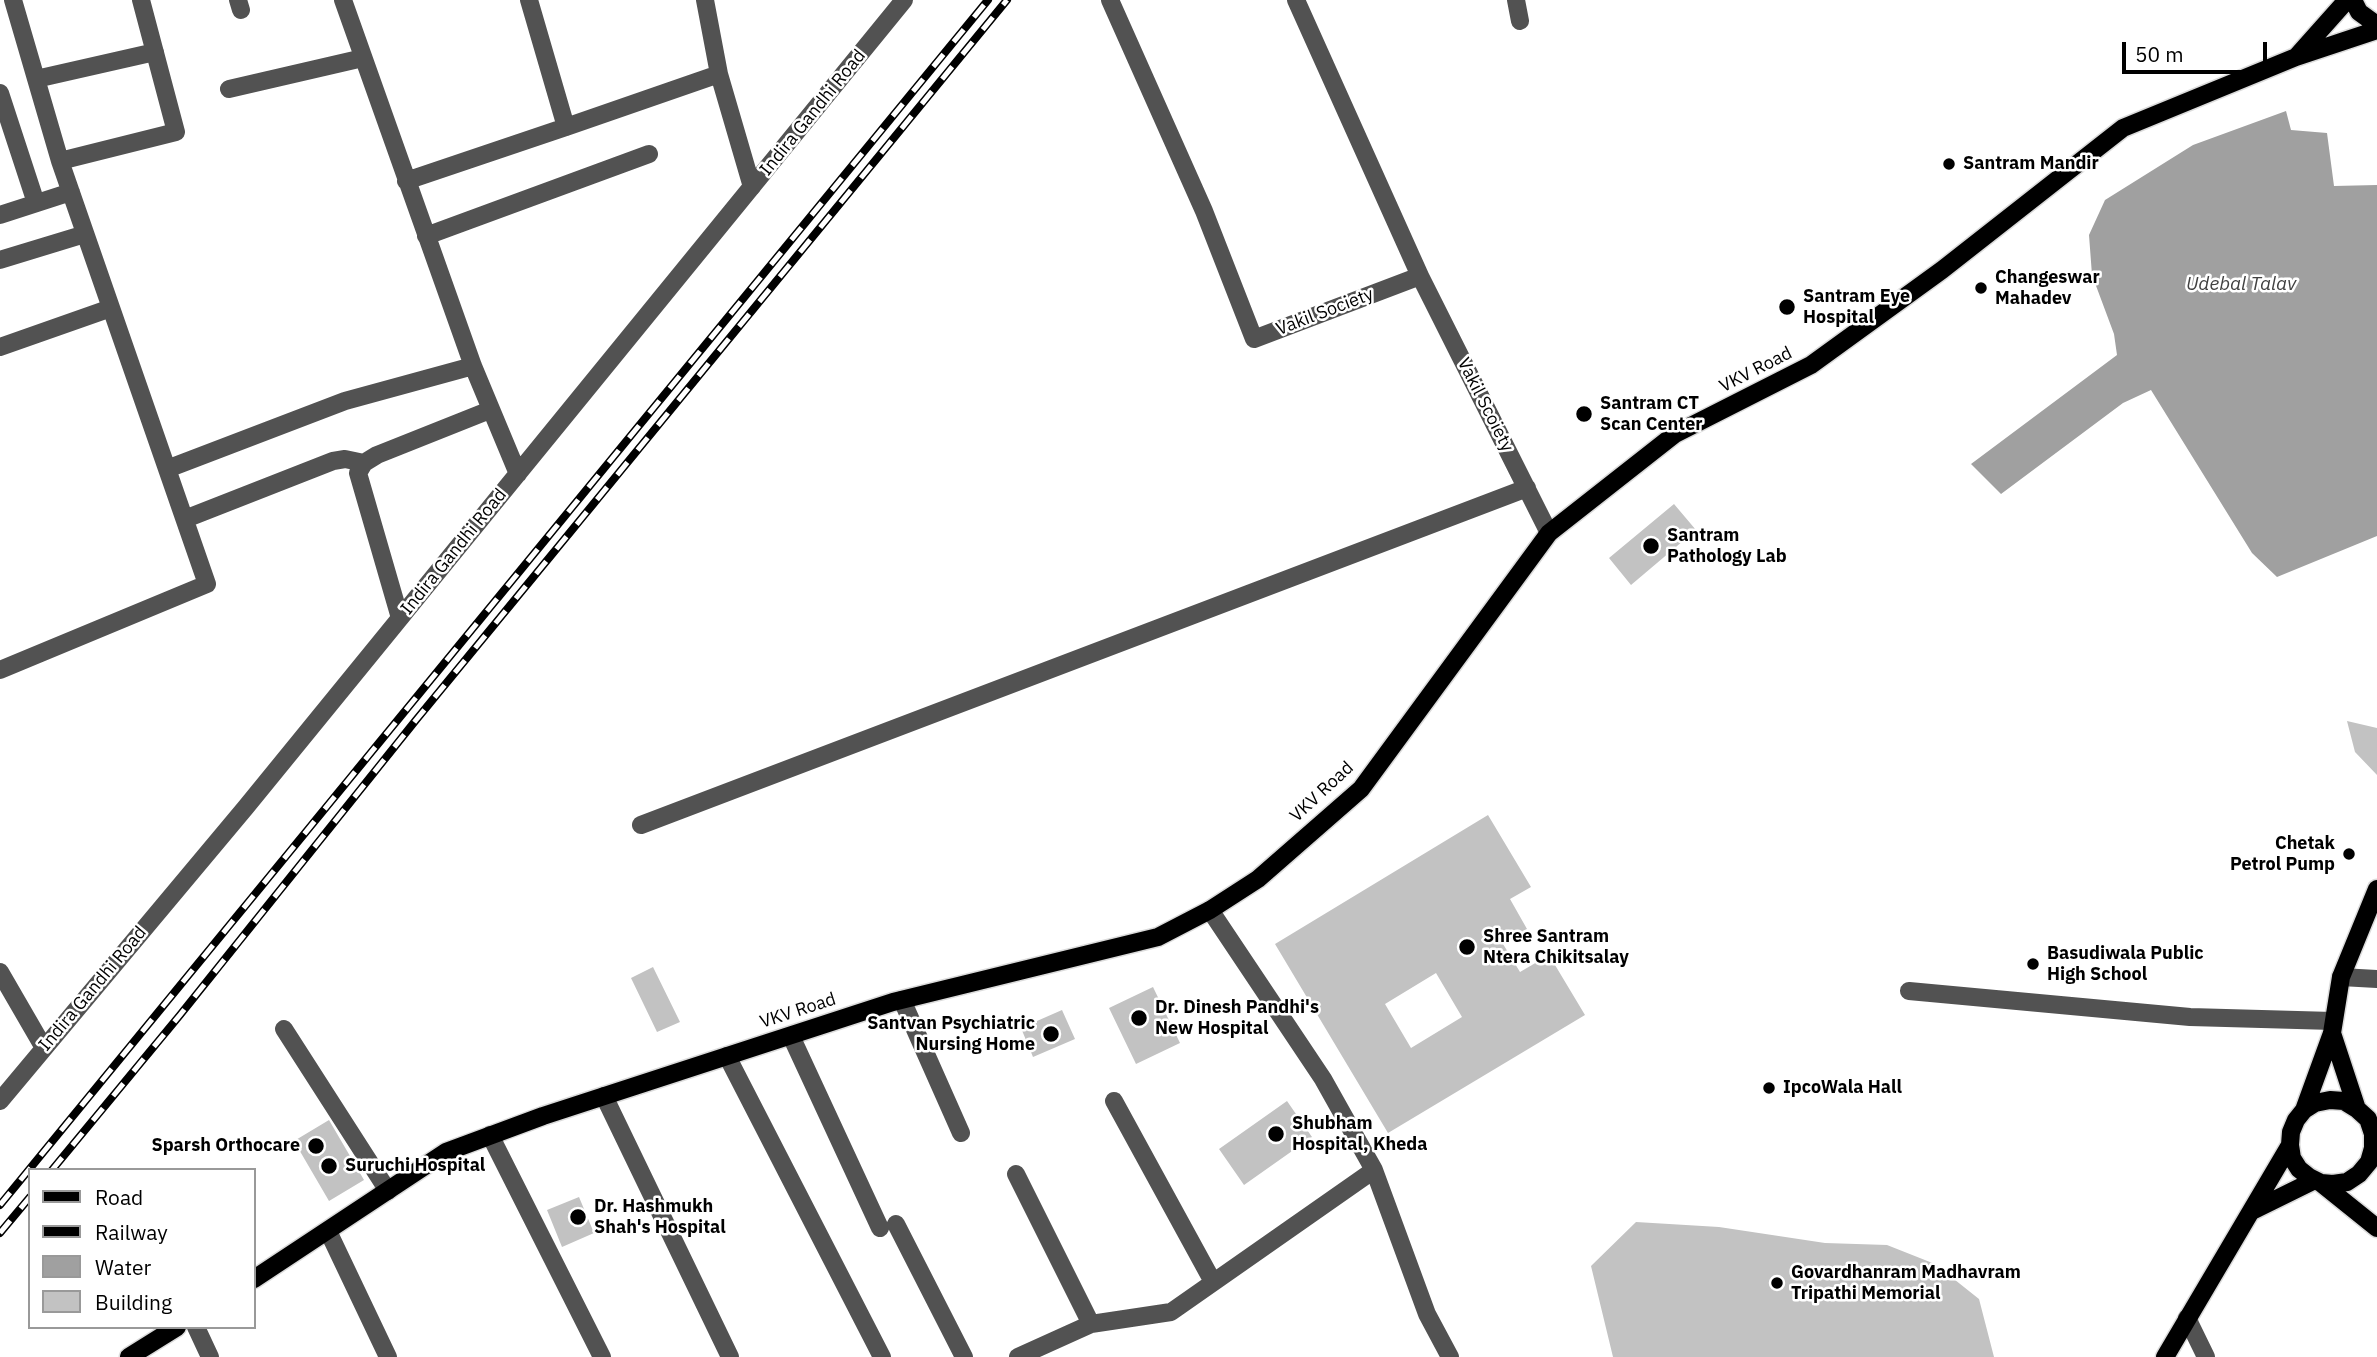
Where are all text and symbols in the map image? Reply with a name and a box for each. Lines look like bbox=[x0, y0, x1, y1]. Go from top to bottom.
scale bar bbox=[2125, 28, 2270, 72]
text: 50 m bbox=[2135, 40, 2184, 68]
street label: Indira Gandhi Road bbox=[756, 46, 870, 180]
place label: Santram Mandir bbox=[1963, 153, 2099, 175]
marker: Santram Mandir bbox=[1941, 156, 1957, 172]
place label: Changeswar Mahadev bbox=[1995, 267, 2100, 310]
water label: Udebal Talav bbox=[2186, 274, 2296, 296]
marker: Changeswar Mahadev bbox=[1973, 280, 1989, 296]
street label: Vakil Society bbox=[1273, 284, 1377, 340]
place label: Santram Eye Hospital bbox=[1803, 286, 1910, 328]
marker: Santram Eye Hospital bbox=[1777, 297, 1797, 317]
street label: VKV Road bbox=[1716, 343, 1796, 397]
street label: Vakil Scoiety bbox=[1452, 355, 1518, 455]
place label: Santram CT Scan Center bbox=[1600, 393, 1703, 436]
marker: Santram CT Scan Center bbox=[1574, 404, 1594, 424]
street label: Indira Gandhi Road bbox=[397, 485, 511, 619]
place label: Santram Pathology Lab bbox=[1667, 525, 1787, 568]
marker: Santram Pathology Lab bbox=[1641, 536, 1661, 556]
street label: VKV Road bbox=[1286, 757, 1358, 827]
place label: Chetak Petrol Pump bbox=[2230, 833, 2335, 876]
marker: Chetak Petrol Pump bbox=[2341, 846, 2357, 862]
street label: Indira Gandhi Road bbox=[35, 922, 151, 1056]
place label: Shree Santram Ntera Chikitsalay bbox=[1483, 926, 1629, 968]
marker: Shree Santram Ntera Chikitsalay bbox=[1457, 937, 1477, 957]
place label: Basudiwala Public High School bbox=[2047, 943, 2204, 986]
marker: Basudiwala Public High School bbox=[2025, 956, 2041, 972]
street label: VKV Road bbox=[757, 989, 839, 1033]
place label: Dr. Dinesh Pandhi's New Hospital bbox=[1155, 997, 1319, 1040]
marker: Dr. Dinesh Pandhi's New Hospital bbox=[1129, 1008, 1149, 1028]
place label: Santvan Psychiatric Nursing Home bbox=[867, 1013, 1035, 1056]
marker: Santvan Psychiatric Nursing Home bbox=[1041, 1024, 1061, 1044]
place label: IpcoWala Hall bbox=[1783, 1077, 1902, 1099]
marker: IpcoWala Hall bbox=[1761, 1080, 1777, 1096]
place label: Shubham Hospital, Kheda bbox=[1292, 1113, 1428, 1156]
marker: Shubham Hospital, Kheda bbox=[1266, 1124, 1286, 1144]
place label: Sparsh Orthocare bbox=[151, 1135, 300, 1157]
marker: Sparsh Orthocare bbox=[306, 1136, 326, 1156]
place label: Suruchi Hospital bbox=[345, 1155, 485, 1177]
marker: Suruchi Hospital bbox=[319, 1156, 339, 1176]
legend bbox=[28, 1168, 256, 1329]
text: Road bbox=[95, 1183, 143, 1211]
place label: Dr. Hashmukh Shah's Hospital bbox=[594, 1196, 726, 1238]
marker: Dr. Hashmukh Shah's Hospital bbox=[568, 1207, 588, 1227]
text: Railway bbox=[95, 1218, 168, 1246]
text: Water bbox=[95, 1253, 151, 1281]
place label: Govardhanram Madhavram Tripathi Memorial bbox=[1791, 1262, 2021, 1304]
marker: Govardhanram Madhavram Tripathi Memorial bbox=[1769, 1275, 1785, 1291]
text: Building bbox=[95, 1288, 172, 1316]

